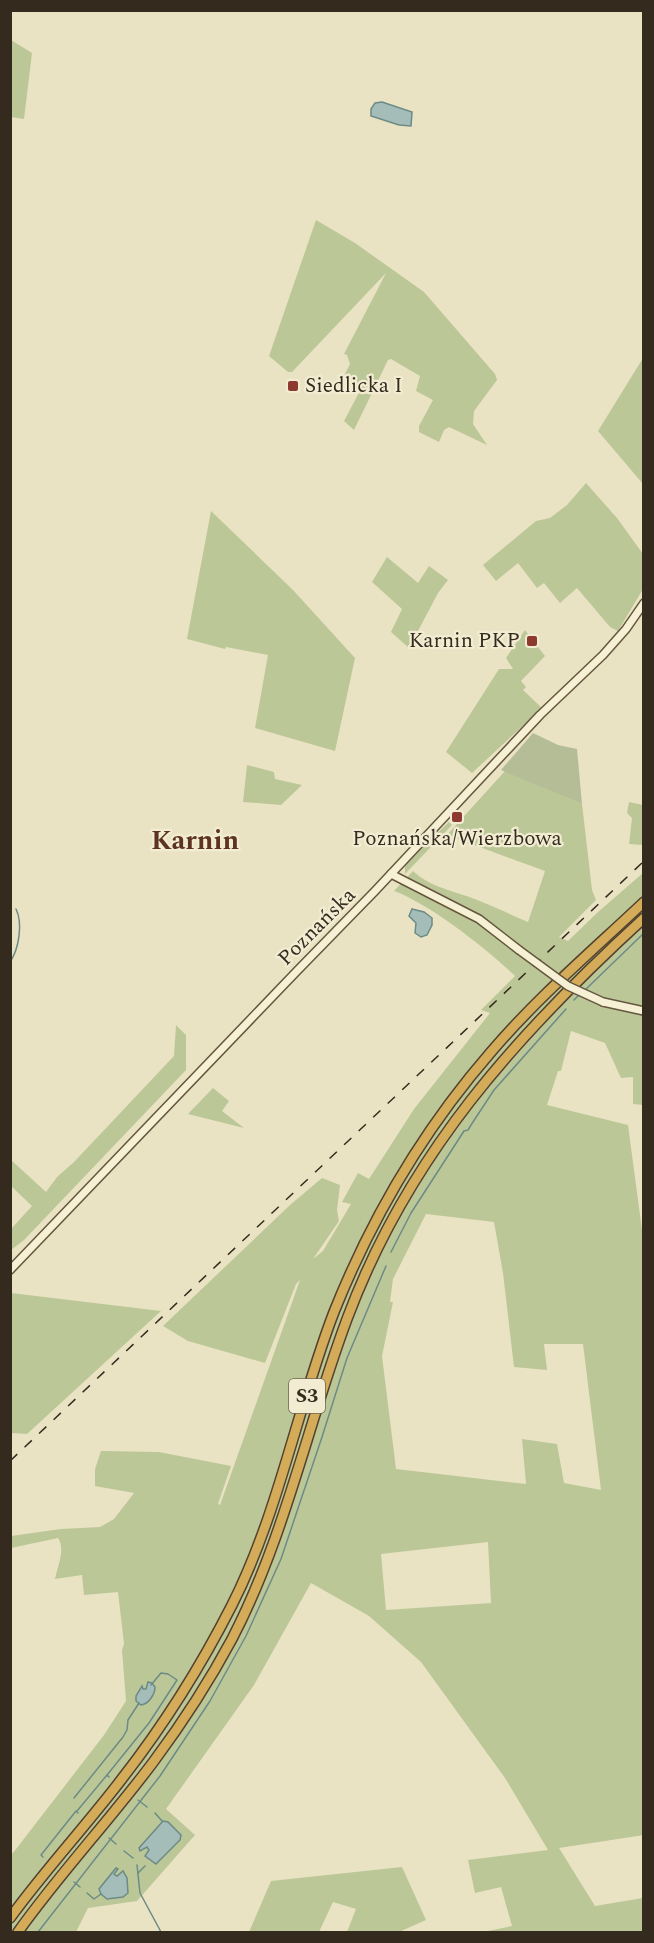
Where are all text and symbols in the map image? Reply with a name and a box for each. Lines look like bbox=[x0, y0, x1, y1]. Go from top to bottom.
place label: Siedlicka I bbox=[305, 370, 403, 402]
marker: Siedlicka I bbox=[286, 379, 300, 393]
place label: Karnin PKP bbox=[409, 625, 520, 657]
marker: Karnin PKP bbox=[525, 634, 539, 648]
marker: Poznańska/Wierzbowa bbox=[450, 810, 464, 824]
district label: Karnin bbox=[151, 820, 239, 862]
place label: Poznańska/Wierzbowa bbox=[352, 823, 562, 855]
street label: Poznańska bbox=[270, 880, 364, 974]
road number: S3 bbox=[289, 1379, 325, 1413]

